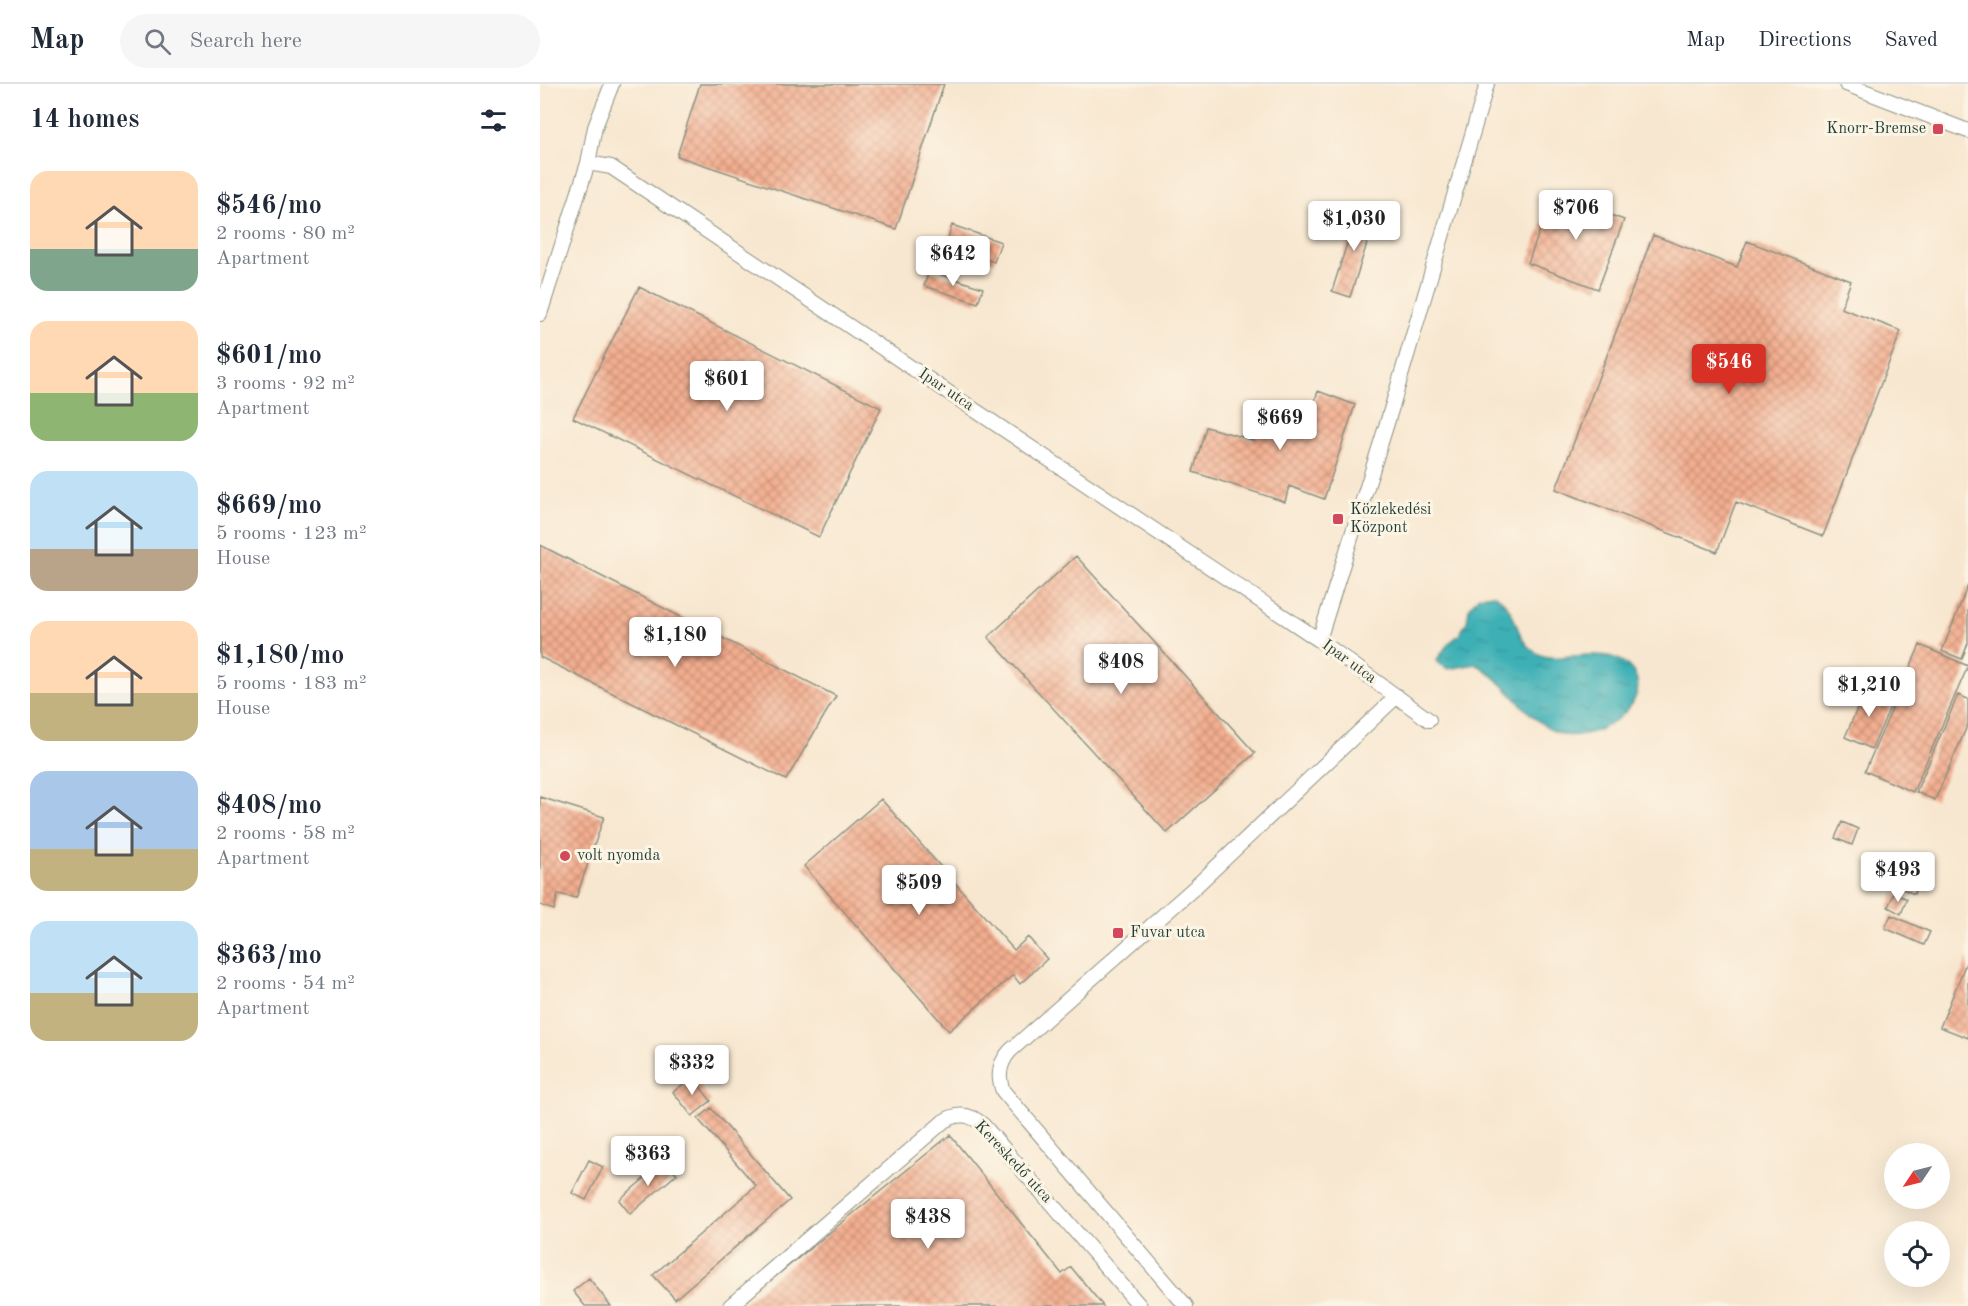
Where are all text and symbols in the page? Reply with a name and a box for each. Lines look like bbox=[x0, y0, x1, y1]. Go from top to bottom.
search box bbox=[120, 14, 540, 68]
icon: search bbox=[141, 25, 174, 58]
text: Map bbox=[30, 27, 84, 55]
text: Search here bbox=[189, 30, 302, 52]
text: Map bbox=[1686, 30, 1725, 51]
text: Directions bbox=[1758, 30, 1852, 51]
text: Saved bbox=[1885, 30, 1938, 51]
icon: filters bbox=[477, 104, 510, 137]
text: 14 homes bbox=[30, 107, 139, 133]
place label: Knorr-Bremse bbox=[1826, 121, 1926, 137]
marker: Knorr-Bremse bbox=[1931, 122, 1945, 136]
pin: $706 bbox=[1540, 190, 1612, 241]
text: $546/mo bbox=[216, 193, 322, 219]
icon: home bbox=[78, 195, 150, 267]
text: $706 bbox=[1553, 199, 1599, 219]
pin: $1,030 bbox=[1305, 201, 1403, 252]
text: $1,030 bbox=[1322, 210, 1386, 230]
text: 2 rooms · 80 m² bbox=[216, 224, 355, 244]
pin: $642 bbox=[917, 236, 989, 287]
text: $642 bbox=[930, 245, 976, 265]
text: Apartment bbox=[216, 249, 310, 269]
text: $601/mo bbox=[216, 343, 322, 369]
pin: $546 bbox=[1693, 344, 1765, 395]
icon: home bbox=[78, 345, 150, 417]
text: $546 bbox=[1706, 353, 1752, 373]
pin: $601 bbox=[691, 361, 763, 412]
street label: Ipar utca bbox=[916, 366, 976, 414]
text: $601 bbox=[704, 370, 750, 390]
text: 3 rooms · 92 m² bbox=[216, 374, 355, 394]
text: Apartment bbox=[216, 399, 310, 419]
pin: $669 bbox=[1244, 400, 1316, 451]
text: $669 bbox=[1257, 409, 1303, 429]
text: $669/mo bbox=[216, 493, 322, 519]
icon: home bbox=[78, 495, 150, 567]
place label: Közlekedési Központ bbox=[1350, 502, 1431, 536]
marker: Közlekedési Központ bbox=[1331, 512, 1345, 526]
text: 5 rooms · 123 m² bbox=[216, 524, 366, 544]
text: House bbox=[216, 549, 270, 569]
pin: $1,180 bbox=[626, 617, 724, 668]
text: $1,180 bbox=[643, 626, 707, 646]
street label: Ipar utca bbox=[1319, 637, 1379, 687]
text: $1,180/mo bbox=[216, 643, 344, 669]
pin: $408 bbox=[1085, 644, 1157, 695]
icon: home bbox=[78, 645, 150, 717]
text: $408 bbox=[1098, 653, 1144, 673]
pin: $1,210 bbox=[1820, 667, 1918, 718]
text: 5 rooms · 183 m² bbox=[216, 674, 366, 694]
text: $1,210 bbox=[1837, 676, 1901, 696]
text: House bbox=[216, 699, 270, 719]
text: $408/mo bbox=[216, 793, 322, 819]
icon: home bbox=[78, 795, 150, 867]
text: 2 rooms · 58 m² bbox=[216, 824, 355, 844]
place label: volt nyomda bbox=[577, 848, 660, 864]
text: Apartment bbox=[216, 849, 310, 869]
marker: volt nyomda bbox=[558, 849, 572, 863]
pin: $493 bbox=[1862, 852, 1934, 903]
text: $493 bbox=[1875, 861, 1921, 881]
pin: $509 bbox=[883, 865, 955, 916]
text: $509 bbox=[896, 874, 942, 894]
place label: Fuvar utca bbox=[1130, 925, 1205, 941]
marker: Fuvar utca bbox=[1111, 926, 1125, 940]
text: $363/mo bbox=[216, 943, 322, 969]
icon: home bbox=[78, 945, 150, 1017]
text: 2 rooms · 54 m² bbox=[216, 974, 355, 994]
text: Apartment bbox=[216, 999, 310, 1019]
pin: $332 bbox=[656, 1045, 728, 1096]
text: $332 bbox=[669, 1054, 715, 1074]
street label: Kereskedő utca bbox=[971, 1118, 1055, 1206]
pin: $363 bbox=[612, 1136, 684, 1187]
north arrow bbox=[1884, 1143, 1950, 1209]
map controls bbox=[1884, 1143, 1950, 1287]
text: $363 bbox=[625, 1145, 671, 1165]
pin: $438 bbox=[892, 1199, 964, 1250]
text: $438 bbox=[905, 1208, 951, 1228]
button: locate bbox=[1884, 1221, 1950, 1287]

